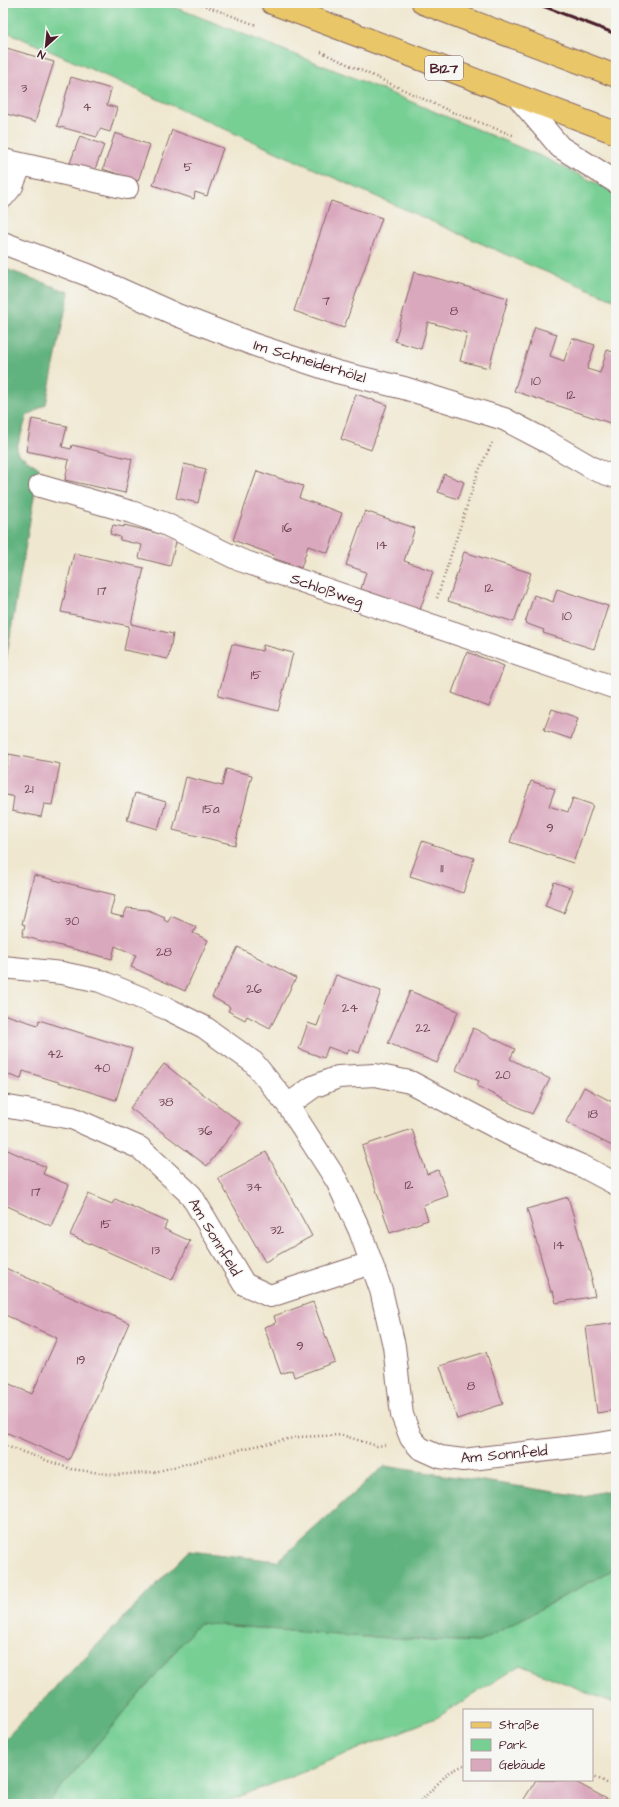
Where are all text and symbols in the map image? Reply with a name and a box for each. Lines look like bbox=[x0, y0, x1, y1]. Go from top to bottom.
north arrow bbox=[26, 26, 66, 66]
text: N bbox=[35, 46, 48, 63]
road number: B127 bbox=[425, 56, 463, 80]
house number: 3 bbox=[21, 79, 28, 97]
house number: 4 bbox=[83, 98, 92, 116]
house number: 5 bbox=[183, 158, 193, 176]
house number: 7 bbox=[322, 292, 330, 310]
house number: 8 bbox=[450, 302, 459, 320]
street label: Im Schneiderhölzl bbox=[251, 334, 369, 389]
house number: 10 bbox=[531, 372, 541, 390]
house number: 12 bbox=[566, 386, 576, 404]
house number: 16 bbox=[282, 519, 292, 537]
house number: 14 bbox=[377, 536, 387, 554]
street label: Schloßweg bbox=[287, 568, 366, 614]
house number: 12 bbox=[484, 579, 494, 597]
house number: 17 bbox=[97, 582, 107, 600]
house number: 10 bbox=[562, 607, 572, 625]
house number: 15 bbox=[251, 666, 261, 684]
house number: 21 bbox=[24, 780, 34, 798]
house number: 15a bbox=[202, 800, 220, 818]
house number: 9 bbox=[546, 819, 554, 837]
house number: 11 bbox=[440, 859, 444, 877]
house number: 30 bbox=[65, 912, 79, 930]
house number: 28 bbox=[156, 943, 173, 961]
house number: 26 bbox=[246, 980, 262, 998]
house number: 24 bbox=[342, 999, 358, 1017]
house number: 22 bbox=[416, 1019, 431, 1037]
house number: 42 bbox=[47, 1045, 64, 1063]
house number: 40 bbox=[93, 1059, 111, 1077]
house number: 20 bbox=[495, 1066, 511, 1084]
house number: 38 bbox=[158, 1093, 174, 1111]
house number: 18 bbox=[588, 1105, 599, 1123]
house number: 36 bbox=[198, 1122, 212, 1140]
house number: 12 bbox=[404, 1176, 414, 1194]
house number: 34 bbox=[246, 1178, 262, 1196]
house number: 17 bbox=[31, 1183, 41, 1201]
street label: Am Sonnfeld bbox=[183, 1194, 246, 1280]
house number: 15 bbox=[101, 1215, 111, 1233]
house number: 32 bbox=[270, 1221, 285, 1239]
house number: 14 bbox=[554, 1236, 564, 1254]
house number: 13 bbox=[152, 1241, 161, 1259]
house number: 9 bbox=[296, 1337, 304, 1355]
house number: 19 bbox=[76, 1351, 86, 1369]
house number: 8 bbox=[467, 1377, 476, 1395]
street label: Am Sonnfeld bbox=[460, 1440, 549, 1469]
legend bbox=[463, 1709, 593, 1781]
text: Straße bbox=[499, 1717, 540, 1734]
text: Park bbox=[499, 1737, 527, 1754]
text: Gebäude bbox=[499, 1757, 546, 1774]

